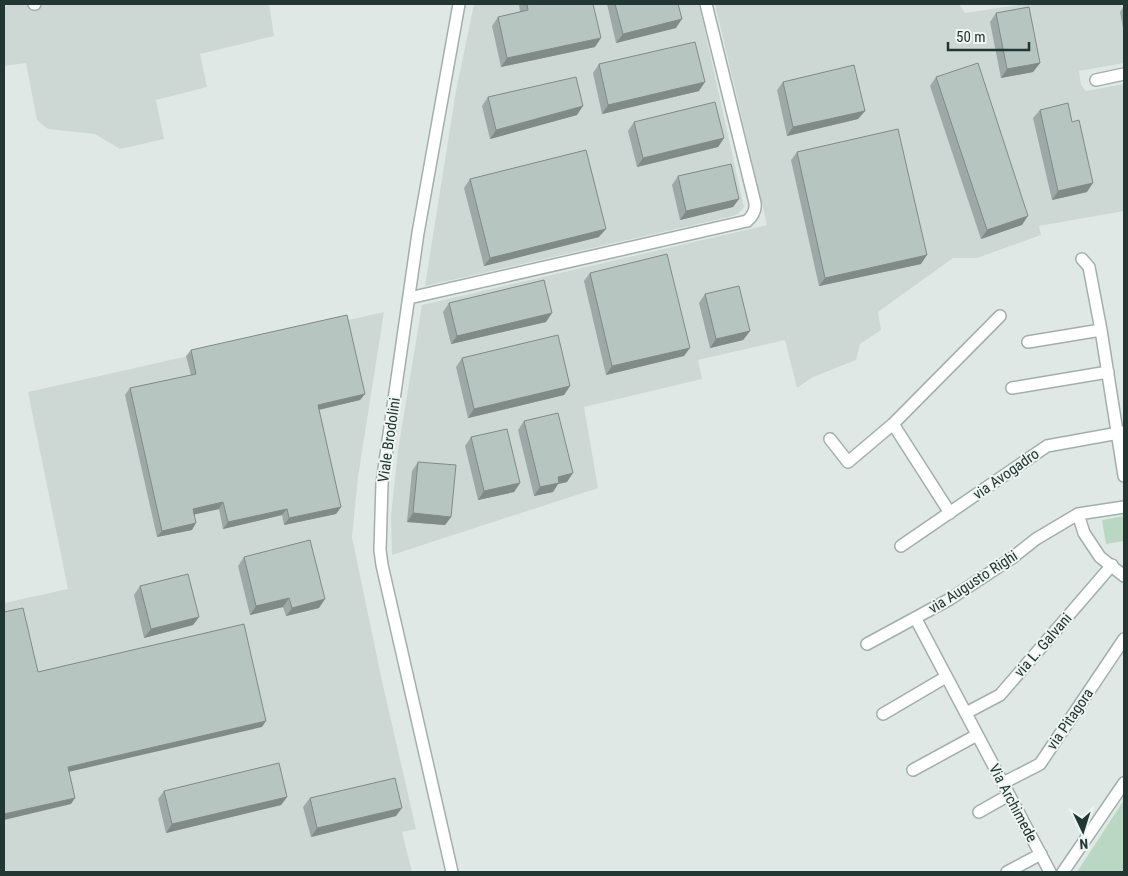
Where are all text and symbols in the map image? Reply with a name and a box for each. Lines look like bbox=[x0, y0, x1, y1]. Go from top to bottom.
scale bar bbox=[948, 20, 1029, 52]
text: 50 m bbox=[956, 28, 986, 46]
street label: Viale Brodolini bbox=[374, 396, 404, 484]
street label: via Avogadro bbox=[969, 445, 1043, 503]
street label: via Augusto Righi bbox=[925, 547, 1021, 617]
street label: via L. Galvani bbox=[1010, 609, 1076, 681]
street label: via Pitagora bbox=[1043, 685, 1097, 753]
street label: Via Archimede bbox=[985, 761, 1041, 845]
north arrow bbox=[1058, 806, 1108, 856]
text: N bbox=[1079, 836, 1089, 852]

